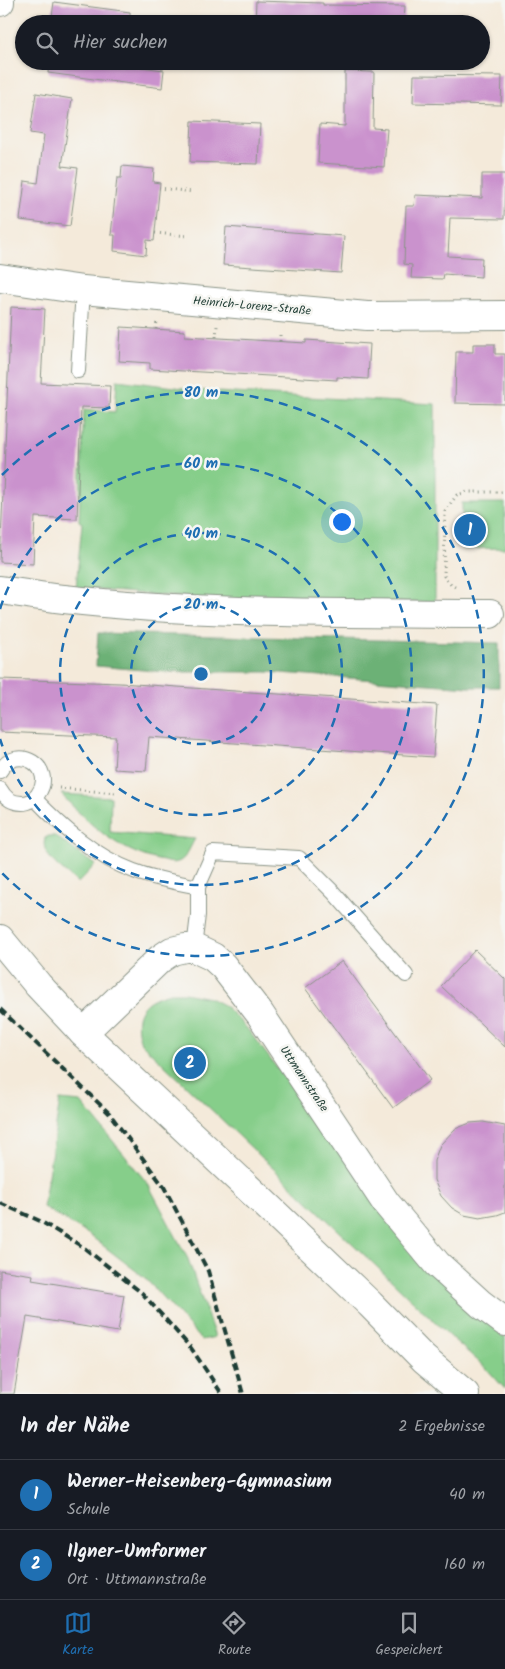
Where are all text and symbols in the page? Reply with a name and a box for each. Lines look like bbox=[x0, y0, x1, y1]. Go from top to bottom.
search box bbox=[15, 15, 490, 70]
text: Hier suchen bbox=[73, 28, 167, 58]
icon: search bbox=[33, 29, 61, 57]
street label: Heinrich-Lorenz-Straße bbox=[192, 291, 312, 321]
text: 80 m bbox=[184, 381, 218, 405]
text: 60 m bbox=[184, 452, 218, 476]
your location bbox=[329, 509, 355, 535]
pin: 1 bbox=[454, 511, 486, 549]
text: 40 m bbox=[184, 522, 218, 546]
text: 20 m bbox=[184, 593, 218, 617]
centre of rings bbox=[192, 665, 210, 683]
street label: Uttmannstraße bbox=[275, 1042, 334, 1116]
pin: 2 bbox=[174, 1044, 206, 1082]
text: In der Nähe bbox=[20, 1410, 130, 1443]
text: 2 Ergebnisse bbox=[398, 1414, 485, 1439]
text: Werner-Heisenberg-Gymnasium bbox=[67, 1467, 332, 1497]
text: 1 bbox=[34, 1482, 38, 1507]
text: 40 m bbox=[449, 1482, 485, 1507]
text: Schule bbox=[67, 1497, 110, 1522]
text: Ilgner-Umformer bbox=[67, 1537, 206, 1567]
text: 2 bbox=[31, 1552, 41, 1577]
text: 160 m bbox=[444, 1552, 485, 1577]
text: Ort · Uttmannstraße bbox=[67, 1567, 207, 1592]
tab: Karte bbox=[62, 1609, 93, 1661]
tab: Route bbox=[218, 1609, 251, 1661]
tab: Gespeichert bbox=[375, 1609, 443, 1661]

